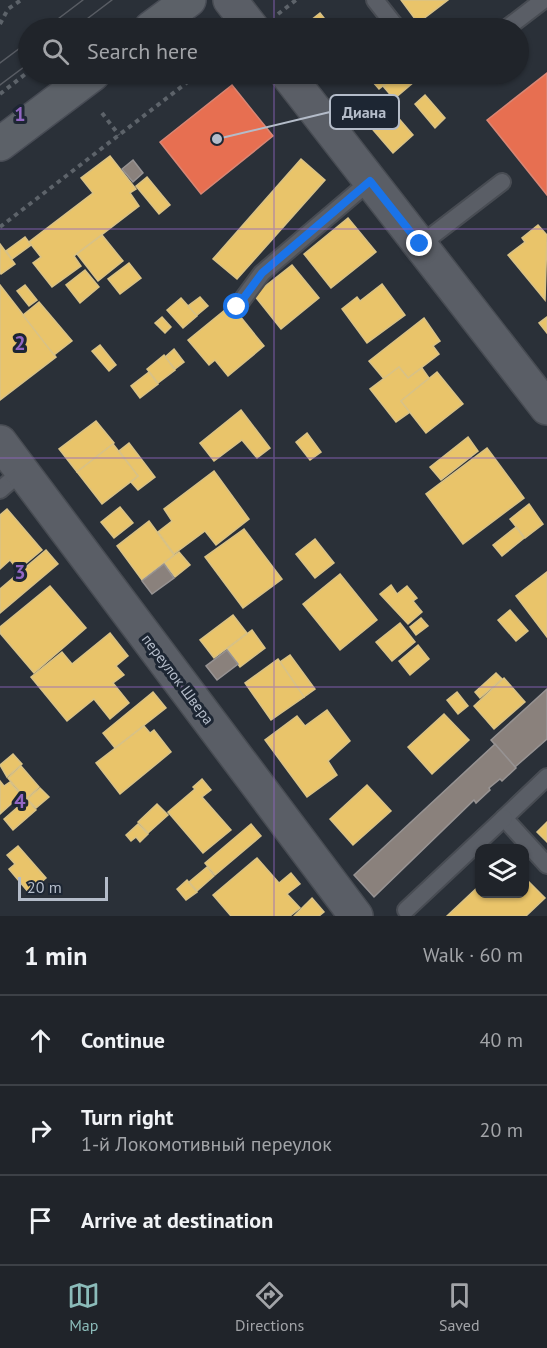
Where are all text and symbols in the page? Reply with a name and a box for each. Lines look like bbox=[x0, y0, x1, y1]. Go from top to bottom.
search box bbox=[18, 18, 529, 84]
icon: search bbox=[39, 35, 72, 68]
text: Search here bbox=[87, 37, 198, 65]
callout: Диана bbox=[330, 95, 399, 129]
text: 1 bbox=[14, 101, 26, 127]
text: Диана bbox=[342, 102, 386, 122]
route end bbox=[406, 230, 432, 256]
route start bbox=[223, 293, 249, 319]
text: 2 bbox=[14, 330, 26, 356]
text: 3 bbox=[14, 559, 26, 585]
street label: переулок Швера bbox=[138, 630, 218, 728]
text: 4 bbox=[14, 788, 26, 814]
map controls bbox=[475, 844, 529, 898]
button: layers bbox=[475, 844, 529, 898]
scale bar bbox=[18, 874, 108, 902]
text: 20 m bbox=[27, 877, 62, 897]
text: 1 min bbox=[24, 939, 87, 972]
text: Walk · 60 m bbox=[423, 942, 523, 968]
icon: ahead bbox=[24, 1024, 57, 1057]
text: Continue bbox=[81, 1026, 165, 1054]
text: 40 m bbox=[480, 1027, 523, 1053]
text: Turn right bbox=[81, 1103, 173, 1131]
icon: right bbox=[24, 1114, 57, 1147]
text: 20 m bbox=[480, 1117, 523, 1143]
text: 1-й Локомотивный переулок bbox=[81, 1131, 332, 1157]
icon: arrive bbox=[24, 1204, 57, 1237]
text: Arrive at destination bbox=[81, 1206, 273, 1234]
tab: Map bbox=[67, 1279, 100, 1335]
tab: Directions bbox=[235, 1279, 304, 1335]
tab: Saved bbox=[439, 1279, 480, 1335]

